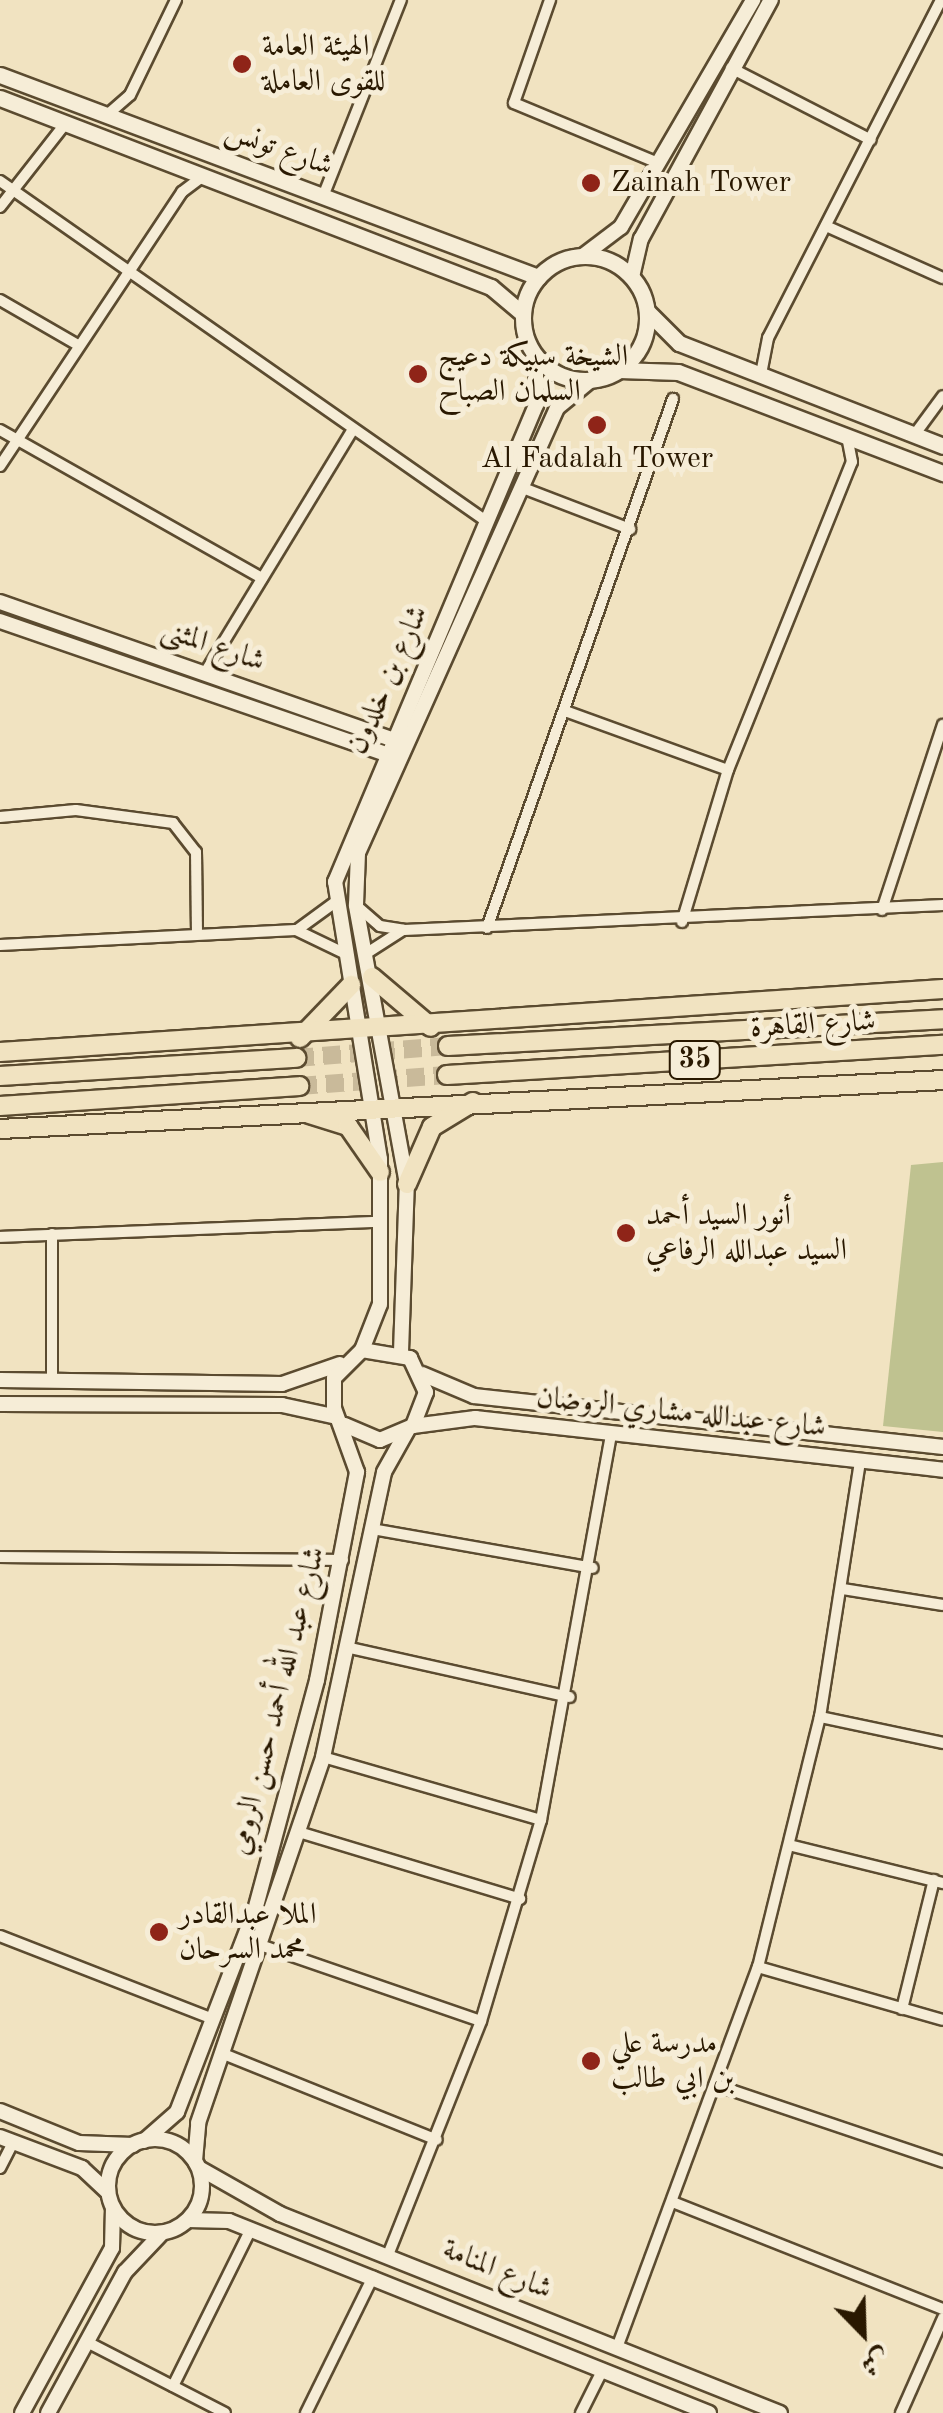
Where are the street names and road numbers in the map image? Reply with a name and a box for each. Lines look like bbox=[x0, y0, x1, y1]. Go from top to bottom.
street label: شارع تونس bbox=[220, 113, 338, 185]
street label: شارع بن خلدون bbox=[339, 600, 437, 760]
street label: شارع المثنى bbox=[157, 612, 269, 680]
street label: شارع القاهرة bbox=[749, 1004, 877, 1046]
road number: 35 bbox=[668, 1037, 722, 1083]
street label: شارع عبدالله مشاري الروضان bbox=[535, 1380, 827, 1446]
street label: شارع عبد الله أحمد حسن الرومي bbox=[222, 1543, 334, 1859]
street label: شارع المنامة bbox=[437, 2232, 557, 2308]

